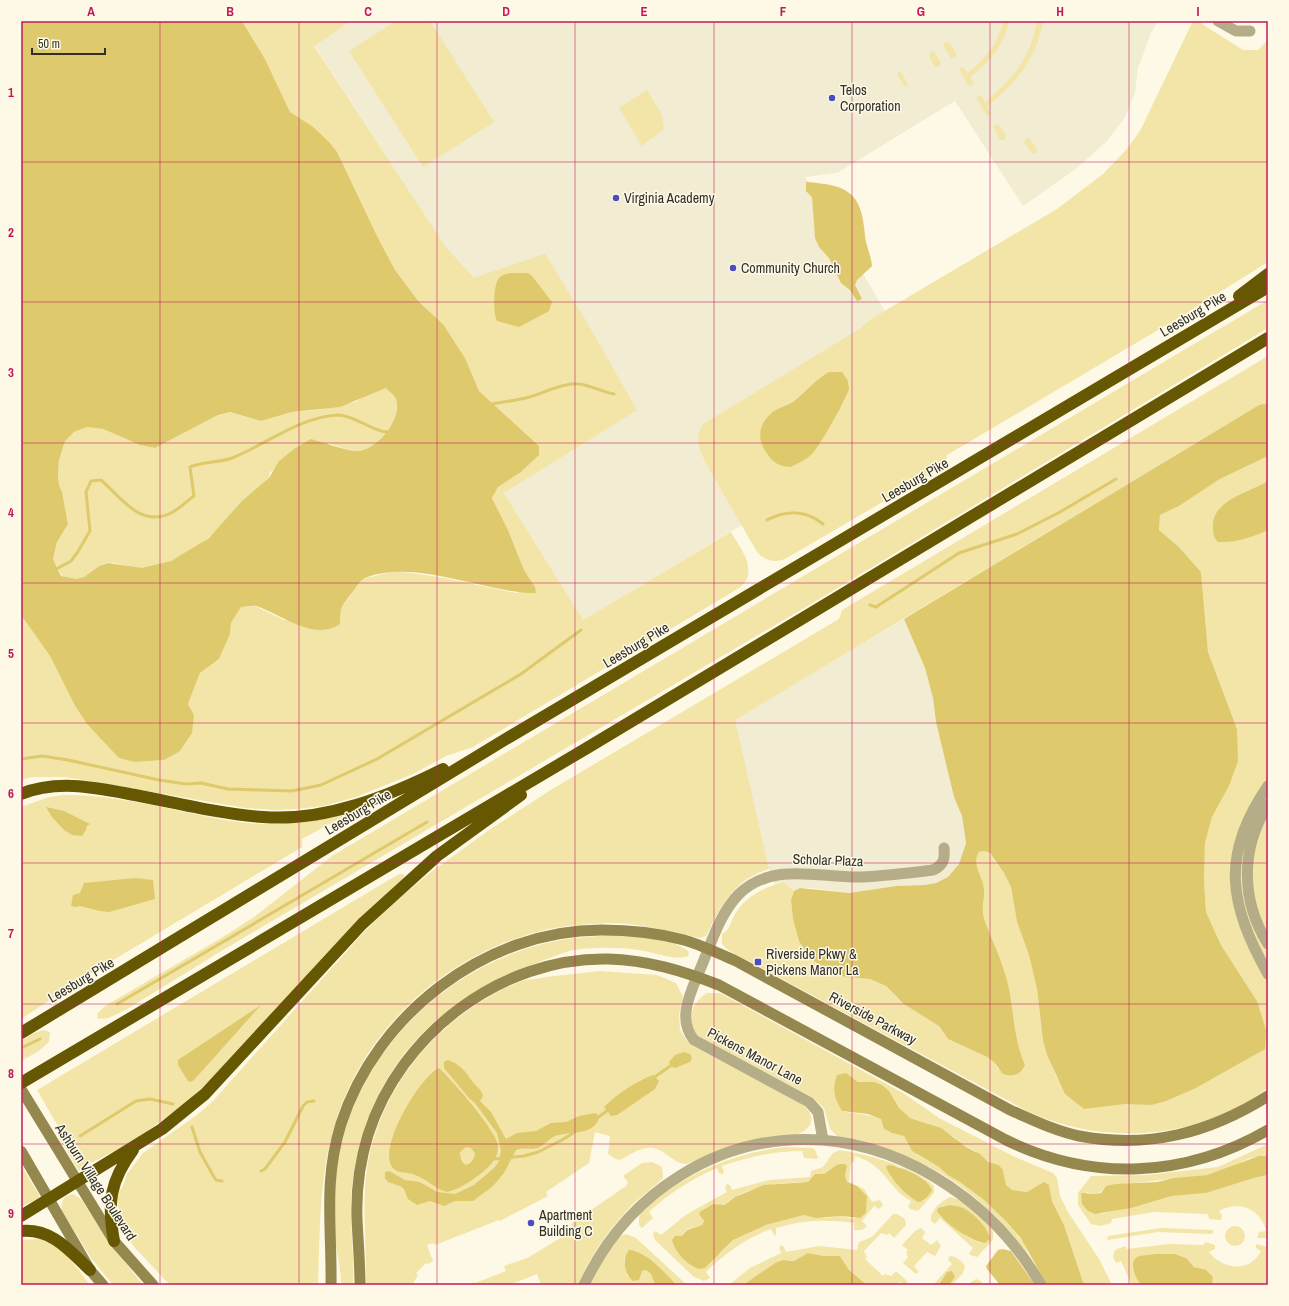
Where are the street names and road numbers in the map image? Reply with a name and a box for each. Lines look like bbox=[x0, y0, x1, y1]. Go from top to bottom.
street label: Leesburg Pike bbox=[1157, 287, 1229, 341]
street label: Leesburg Pike bbox=[878, 454, 952, 506]
street label: Leesburg Pike bbox=[600, 618, 672, 672]
street label: Leesburg Pike bbox=[322, 785, 394, 839]
street label: Scholar Plaza bbox=[792, 850, 864, 870]
street label: Leesburg Pike bbox=[45, 953, 117, 1007]
street label: Riverside Parkway bbox=[826, 987, 920, 1049]
street label: Pickens Manor Lane bbox=[704, 1023, 806, 1089]
street label: Ashburn Village Boulevard bbox=[51, 1119, 141, 1244]

